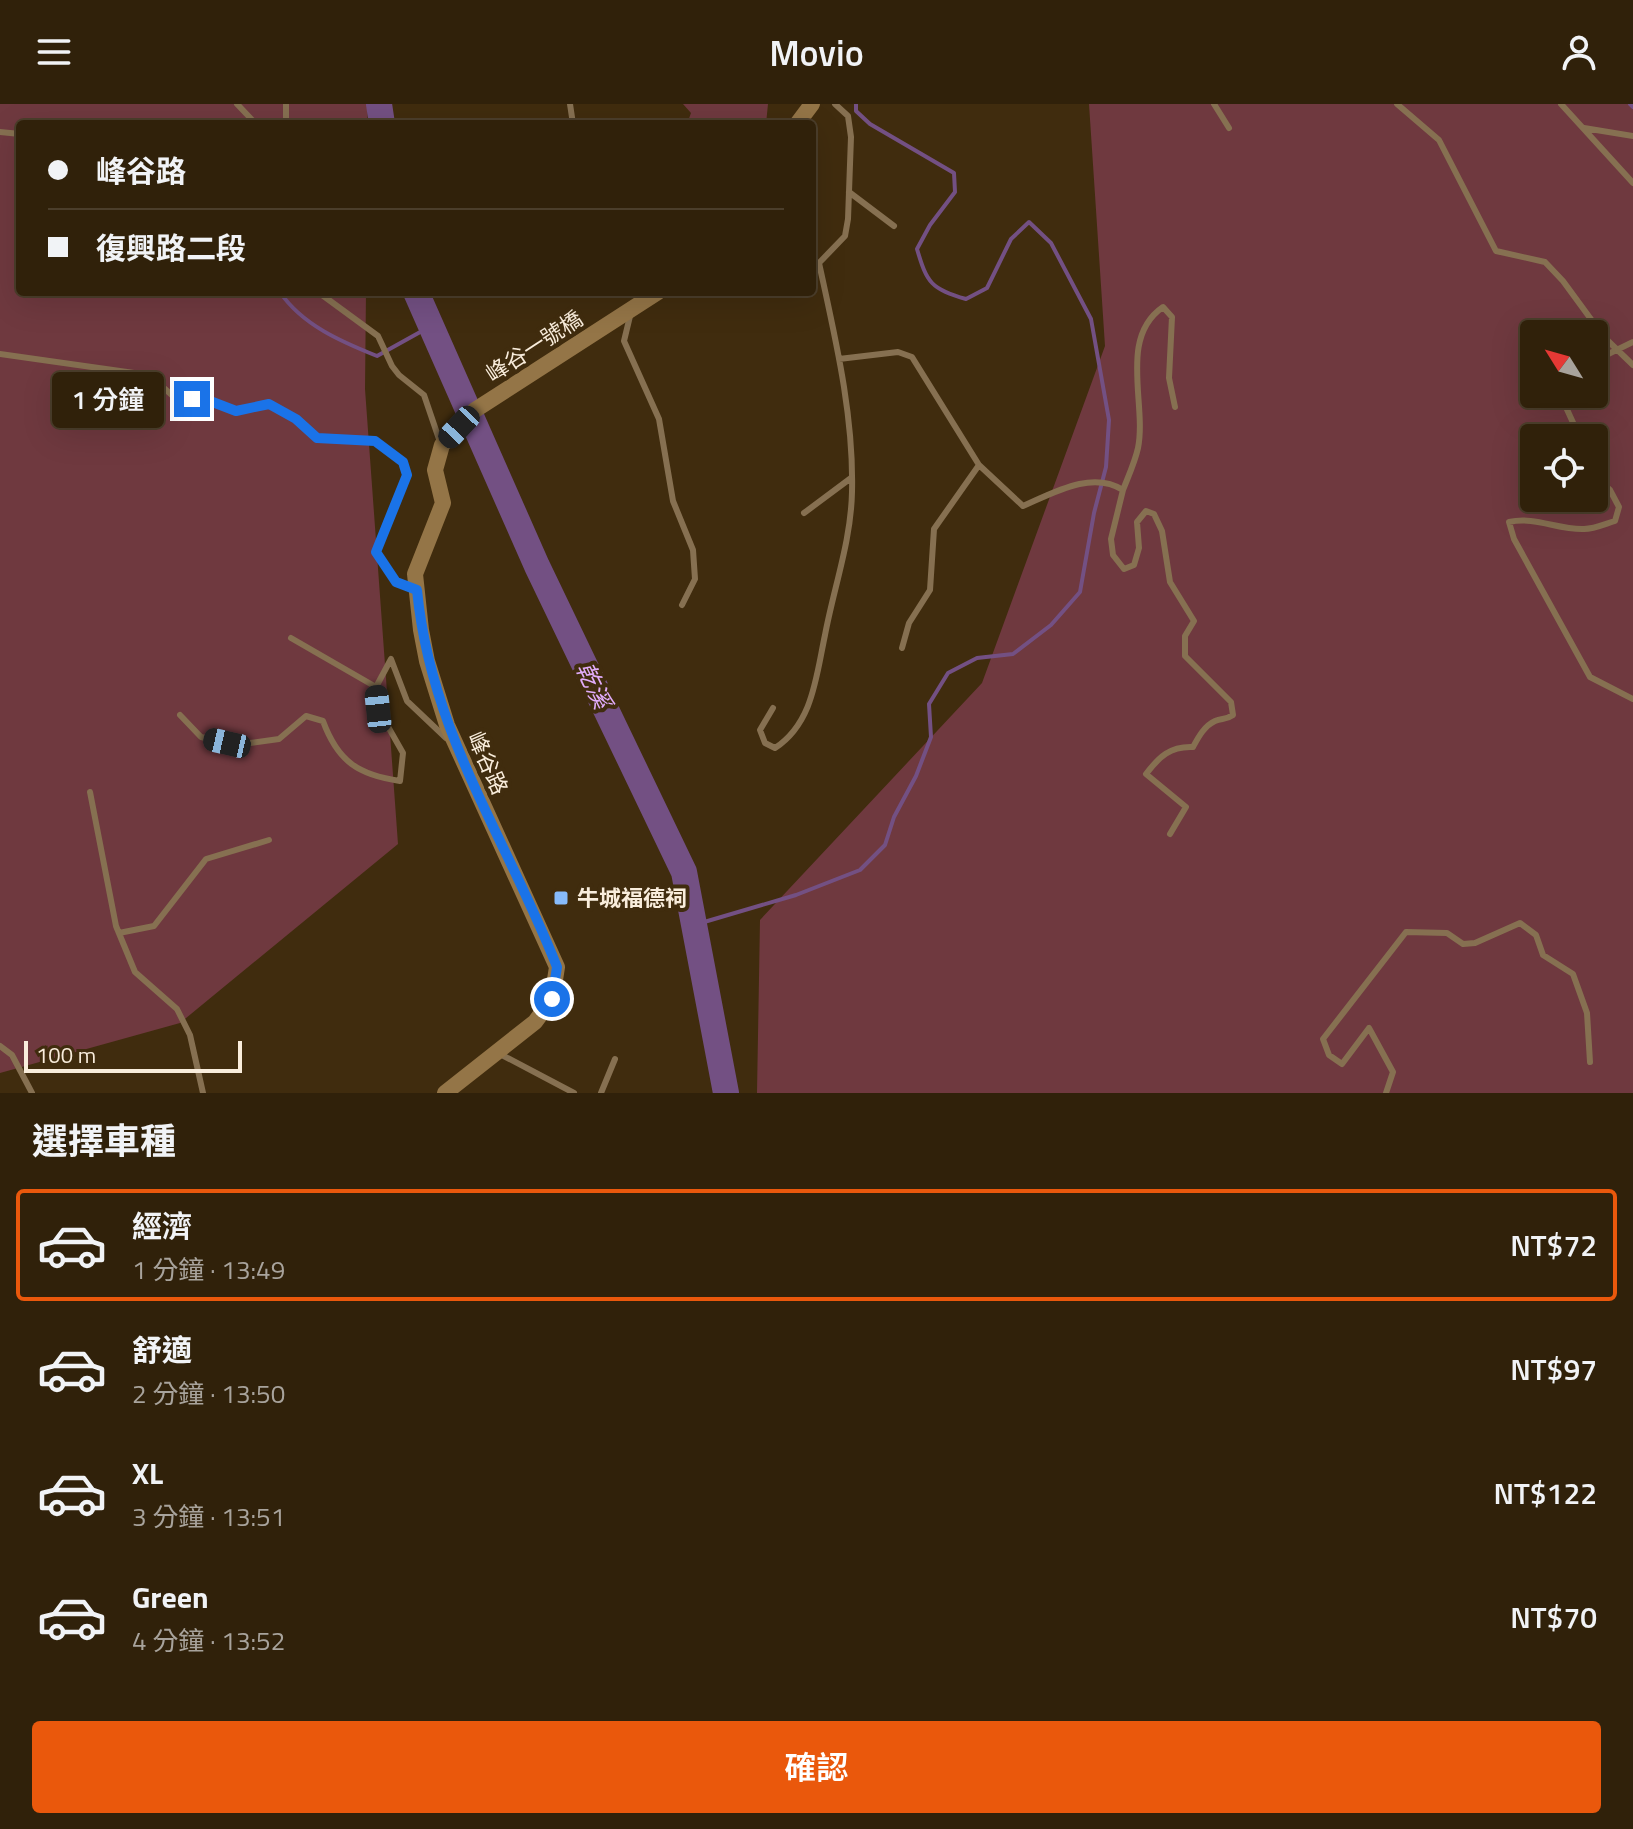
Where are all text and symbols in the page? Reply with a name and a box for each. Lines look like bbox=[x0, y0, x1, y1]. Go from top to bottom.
text: Movio bbox=[769, 25, 864, 80]
icon: menu bbox=[32, 30, 76, 74]
icon: person bbox=[1557, 30, 1601, 74]
text: 峰谷路 bbox=[96, 148, 186, 194]
text: 復興路二段 bbox=[96, 225, 246, 271]
street label: 峰谷一號橋 bbox=[479, 302, 589, 390]
north arrow bbox=[1520, 320, 1608, 408]
map controls bbox=[1520, 320, 1608, 512]
callout: 1 分鐘 bbox=[52, 371, 164, 427]
text: 1 分鐘 bbox=[72, 380, 144, 419]
route end bbox=[174, 381, 210, 417]
car bbox=[434, 401, 484, 453]
button: locate bbox=[1520, 424, 1608, 512]
water label: 乾溪 bbox=[567, 656, 622, 717]
car bbox=[364, 684, 392, 734]
car bbox=[201, 726, 253, 760]
street label: 峰谷路 bbox=[459, 726, 517, 800]
place label: 牛城福德祠 bbox=[577, 881, 687, 915]
marker: 牛城福德祠 bbox=[552, 889, 570, 907]
route start bbox=[534, 981, 570, 1017]
scale bar bbox=[24, 1037, 242, 1073]
text: 100 m bbox=[36, 1038, 96, 1072]
text: 選擇車種 bbox=[32, 1113, 176, 1168]
text: 經濟 bbox=[132, 1203, 192, 1249]
icon: car bbox=[36, 1209, 108, 1281]
text: NT$72 bbox=[1510, 1222, 1597, 1268]
text: 1 分鐘 · 13:49 bbox=[132, 1250, 285, 1289]
text: 舒適 bbox=[132, 1327, 192, 1373]
icon: car bbox=[36, 1333, 108, 1405]
text: NT$97 bbox=[1510, 1346, 1597, 1392]
text: 2 分鐘 · 13:50 bbox=[132, 1374, 285, 1413]
text: XL bbox=[132, 1450, 163, 1496]
icon: car bbox=[36, 1457, 108, 1529]
text: NT$122 bbox=[1493, 1470, 1597, 1516]
text: 3 分鐘 · 13:51 bbox=[132, 1497, 285, 1536]
text: Green bbox=[132, 1574, 209, 1620]
icon: car bbox=[36, 1581, 108, 1653]
text: NT$70 bbox=[1510, 1594, 1597, 1640]
text: 4 分鐘 · 13:52 bbox=[132, 1621, 285, 1660]
button: 確認 bbox=[32, 1721, 1601, 1813]

